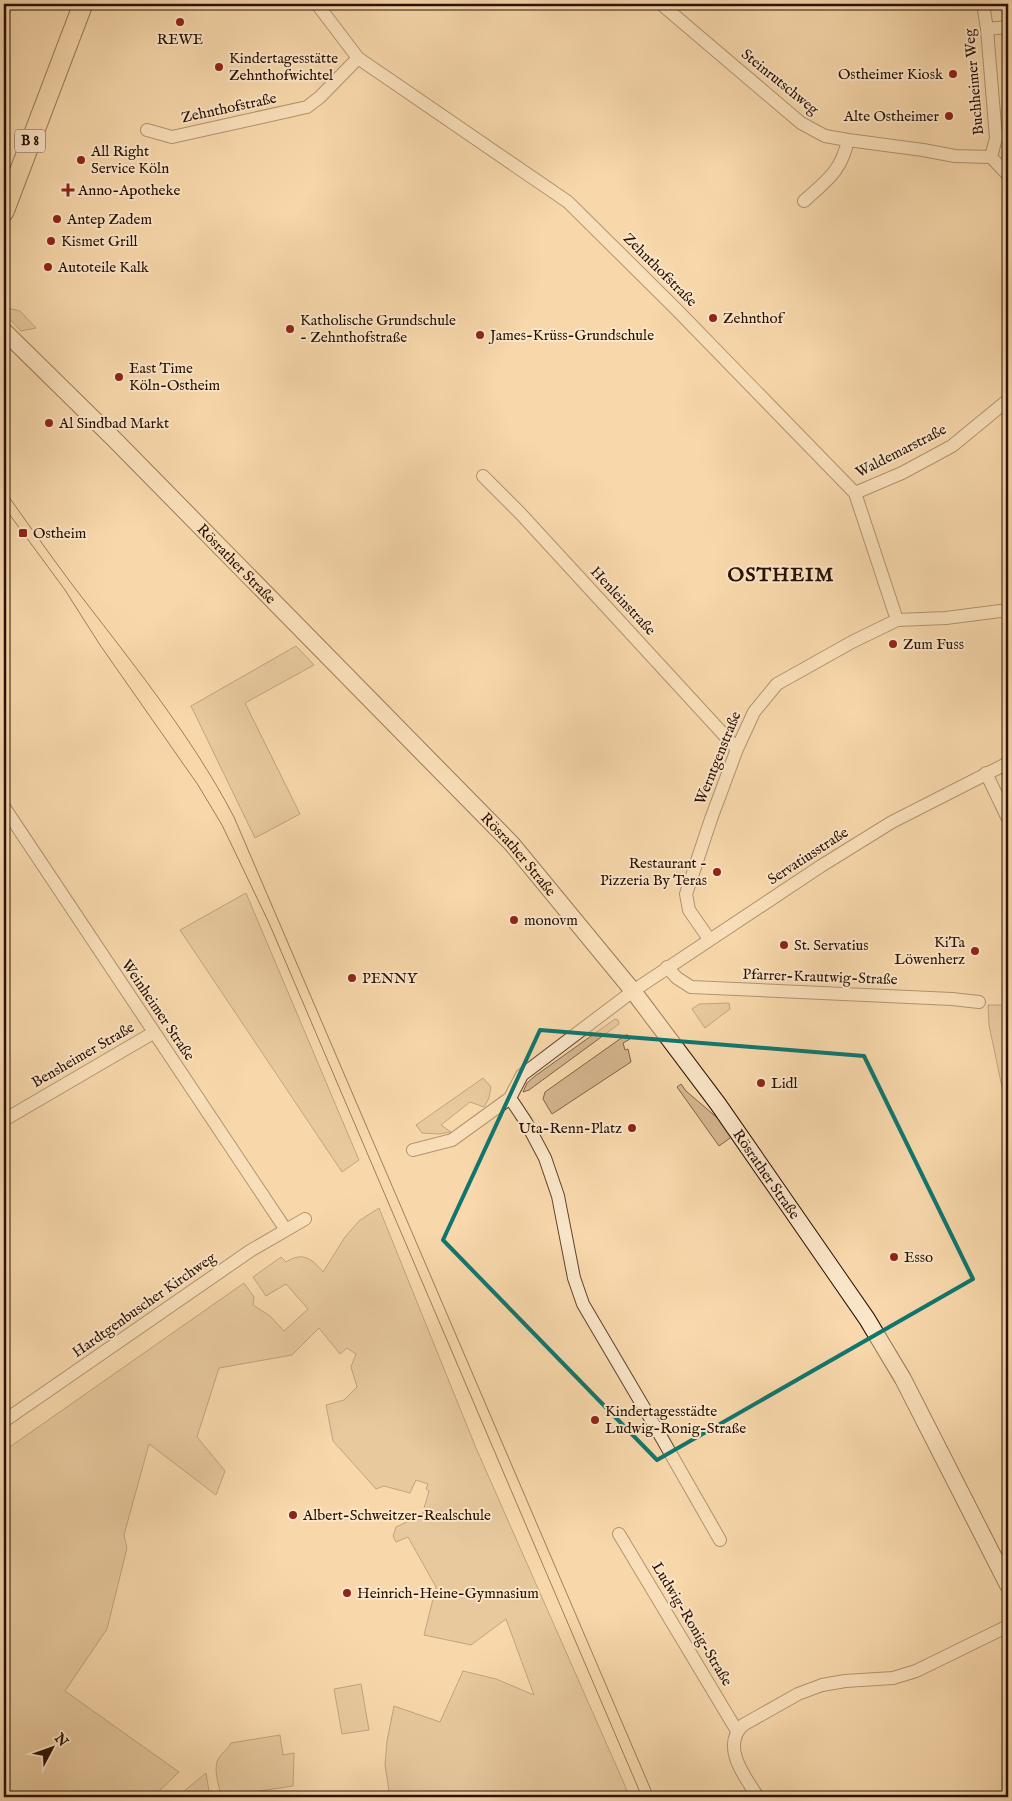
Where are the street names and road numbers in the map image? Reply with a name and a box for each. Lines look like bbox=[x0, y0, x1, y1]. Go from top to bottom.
street label: Buchheimer Weg bbox=[960, 27, 988, 136]
street label: Steinrutschweg bbox=[737, 45, 823, 120]
street label: Zehnthofstraße bbox=[180, 89, 278, 127]
road number: B 8 bbox=[15, 130, 45, 152]
street label: Zehnthofstraße bbox=[619, 229, 701, 311]
street label: Waldemarstraße bbox=[852, 420, 950, 482]
street label: Rösrather Straße bbox=[193, 520, 280, 608]
street label: Henleinstraße bbox=[586, 563, 660, 640]
street label: Werntgenstraße bbox=[691, 708, 745, 807]
street label: Rösrather Straße bbox=[477, 808, 560, 900]
street label: Servatiusstraße bbox=[764, 823, 852, 889]
street label: Weinheimer Straße bbox=[117, 956, 199, 1064]
street label: Pfarrer-Krautwig-Straße bbox=[742, 965, 898, 989]
street label: Bensheimer Straße bbox=[28, 1018, 138, 1092]
street label: Rösrather Straße bbox=[729, 1125, 804, 1223]
street label: Hardtgenbuscher Kirchweg bbox=[68, 1248, 220, 1362]
street label: Ludwig-Ronig-Straße bbox=[647, 1559, 737, 1689]

